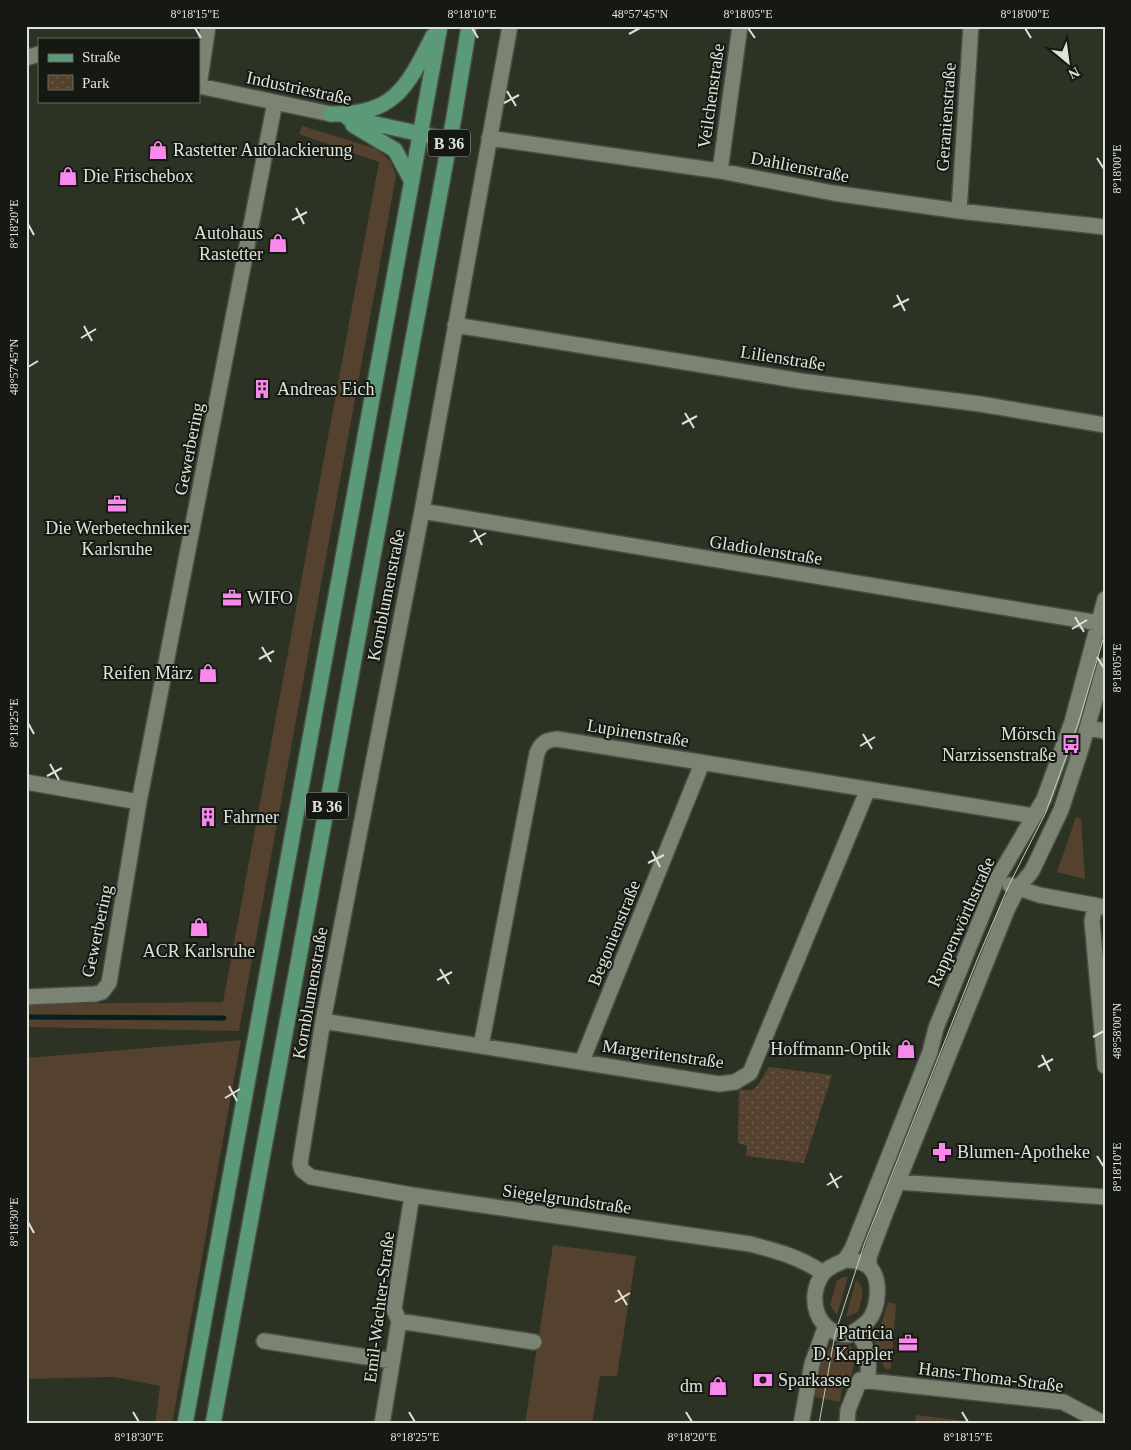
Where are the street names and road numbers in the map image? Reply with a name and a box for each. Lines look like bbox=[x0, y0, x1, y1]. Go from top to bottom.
street label: Veilchenstraße bbox=[694, 42, 728, 150]
street label: Geranienstraße bbox=[932, 62, 960, 172]
street label: Industriestraße bbox=[245, 67, 353, 109]
road number: B 36 bbox=[428, 130, 470, 156]
street label: Dahlienstraße bbox=[749, 148, 851, 186]
street label: Lilienstraße bbox=[739, 341, 827, 375]
street label: Gewerbering bbox=[170, 401, 208, 497]
street label: Kornblumenstraße bbox=[363, 527, 409, 663]
street label: Gladiolenstraße bbox=[708, 531, 824, 569]
street label: Lupinenstraße bbox=[586, 715, 690, 751]
road number: B 36 bbox=[306, 792, 348, 819]
street label: Rappenwörthstraße bbox=[923, 854, 999, 990]
street label: Begonienstraße bbox=[584, 877, 644, 989]
street label: Gewerbering bbox=[77, 883, 117, 979]
street label: Kornblumenstraße bbox=[289, 925, 331, 1061]
street label: Margeritenstraße bbox=[601, 1036, 725, 1072]
street label: Siegelgrundstraße bbox=[501, 1180, 633, 1218]
street label: Emil-Wachter-Straße bbox=[360, 1230, 398, 1384]
street label: Hans-Thoma-Straße bbox=[917, 1358, 1065, 1396]

